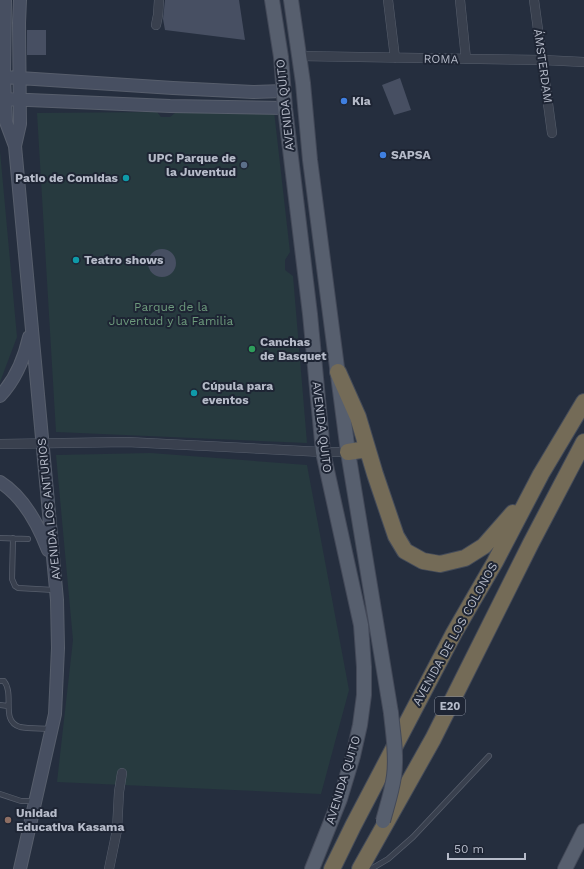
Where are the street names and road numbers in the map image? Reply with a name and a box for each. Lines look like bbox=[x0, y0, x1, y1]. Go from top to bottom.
street label: ÁMSTERDAM bbox=[531, 28, 555, 104]
street label: ROMA bbox=[423, 52, 459, 66]
street label: AVENIDA QUITO bbox=[273, 59, 297, 151]
street label: AVENIDA QUITO bbox=[309, 381, 335, 473]
street label: AVENIDA LOS ANTURIOS bbox=[35, 437, 63, 581]
street label: AVENIDA DE LOS COLONOS bbox=[410, 560, 500, 708]
road number: E20 bbox=[435, 697, 465, 715]
street label: AVENIDA QUITO bbox=[323, 734, 363, 826]

